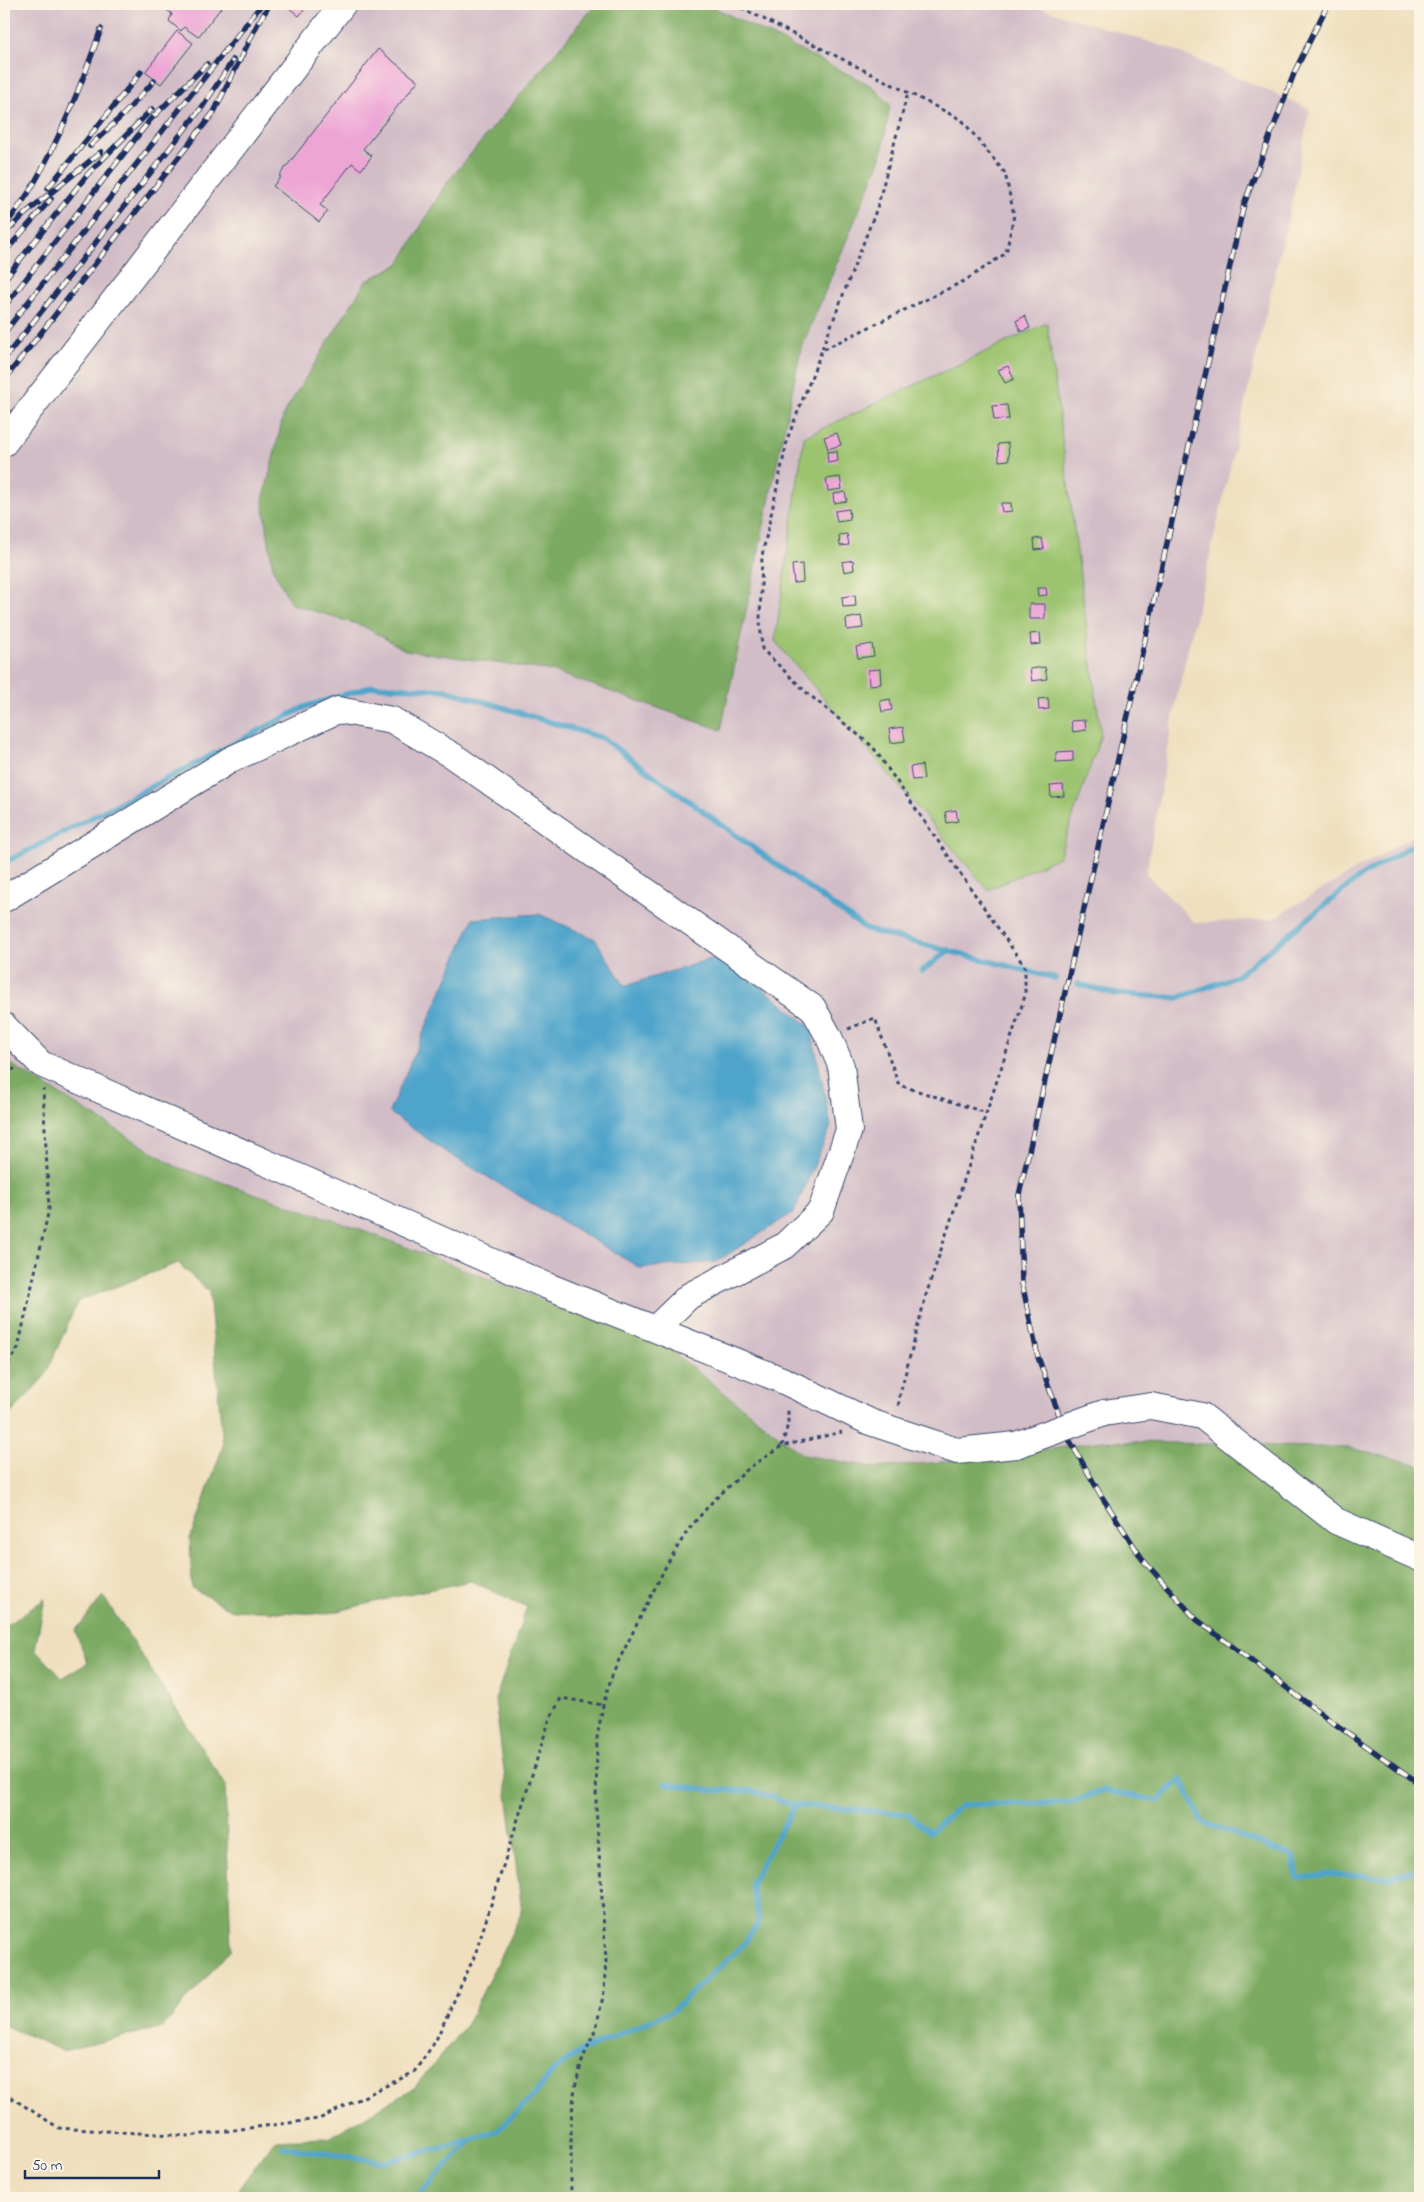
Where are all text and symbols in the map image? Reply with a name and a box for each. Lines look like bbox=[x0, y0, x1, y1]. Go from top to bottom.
scale bar bbox=[25, 2147, 159, 2179]
text: 50 m bbox=[32, 2155, 63, 2177]

